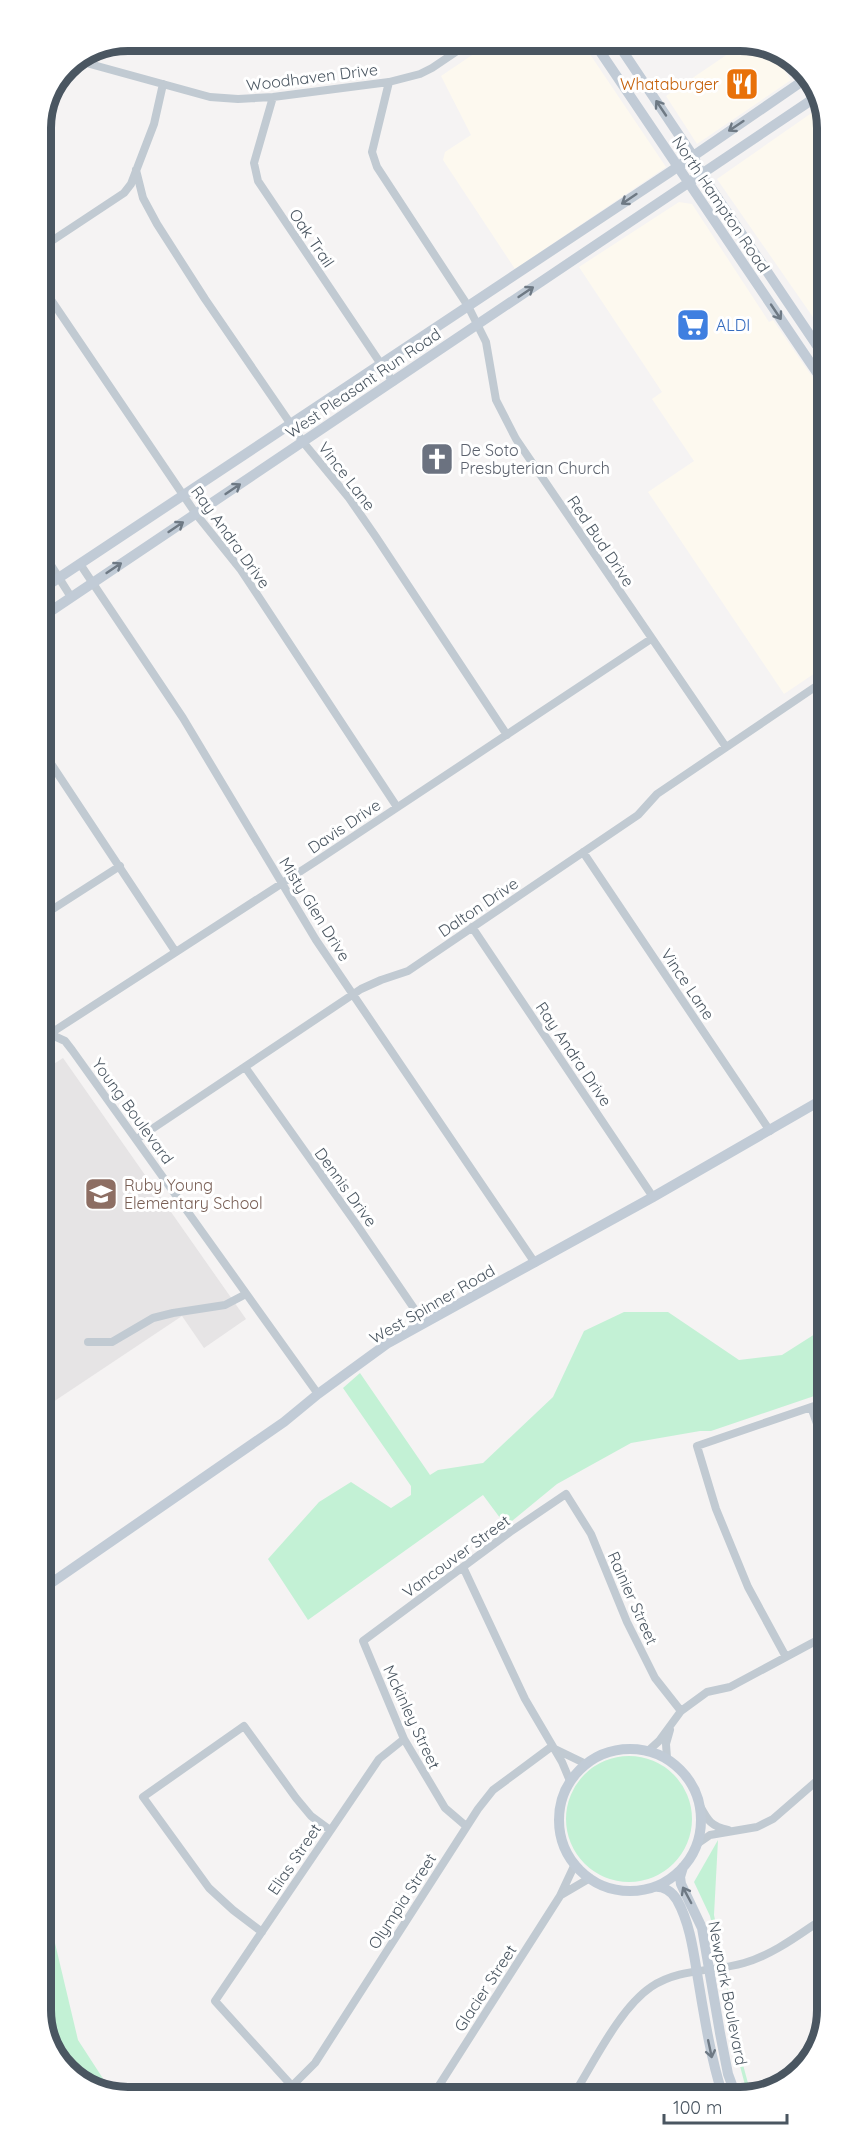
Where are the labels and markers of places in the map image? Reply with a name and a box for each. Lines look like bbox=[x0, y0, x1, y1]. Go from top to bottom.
restaurant icon: Whataburger bbox=[724, 66, 760, 102]
place label: Whataburger bbox=[620, 74, 719, 94]
supermarket icon: ALDI bbox=[675, 307, 711, 343]
place label: ALDI bbox=[716, 315, 750, 335]
place label: De Soto Presbyterian Church bbox=[460, 440, 610, 478]
church icon: De Soto Presbyterian Church bbox=[419, 441, 455, 477]
place label: Ruby Young Elementary School bbox=[124, 1175, 263, 1213]
school or university icon: Ruby Young Elementary School bbox=[83, 1176, 119, 1212]

